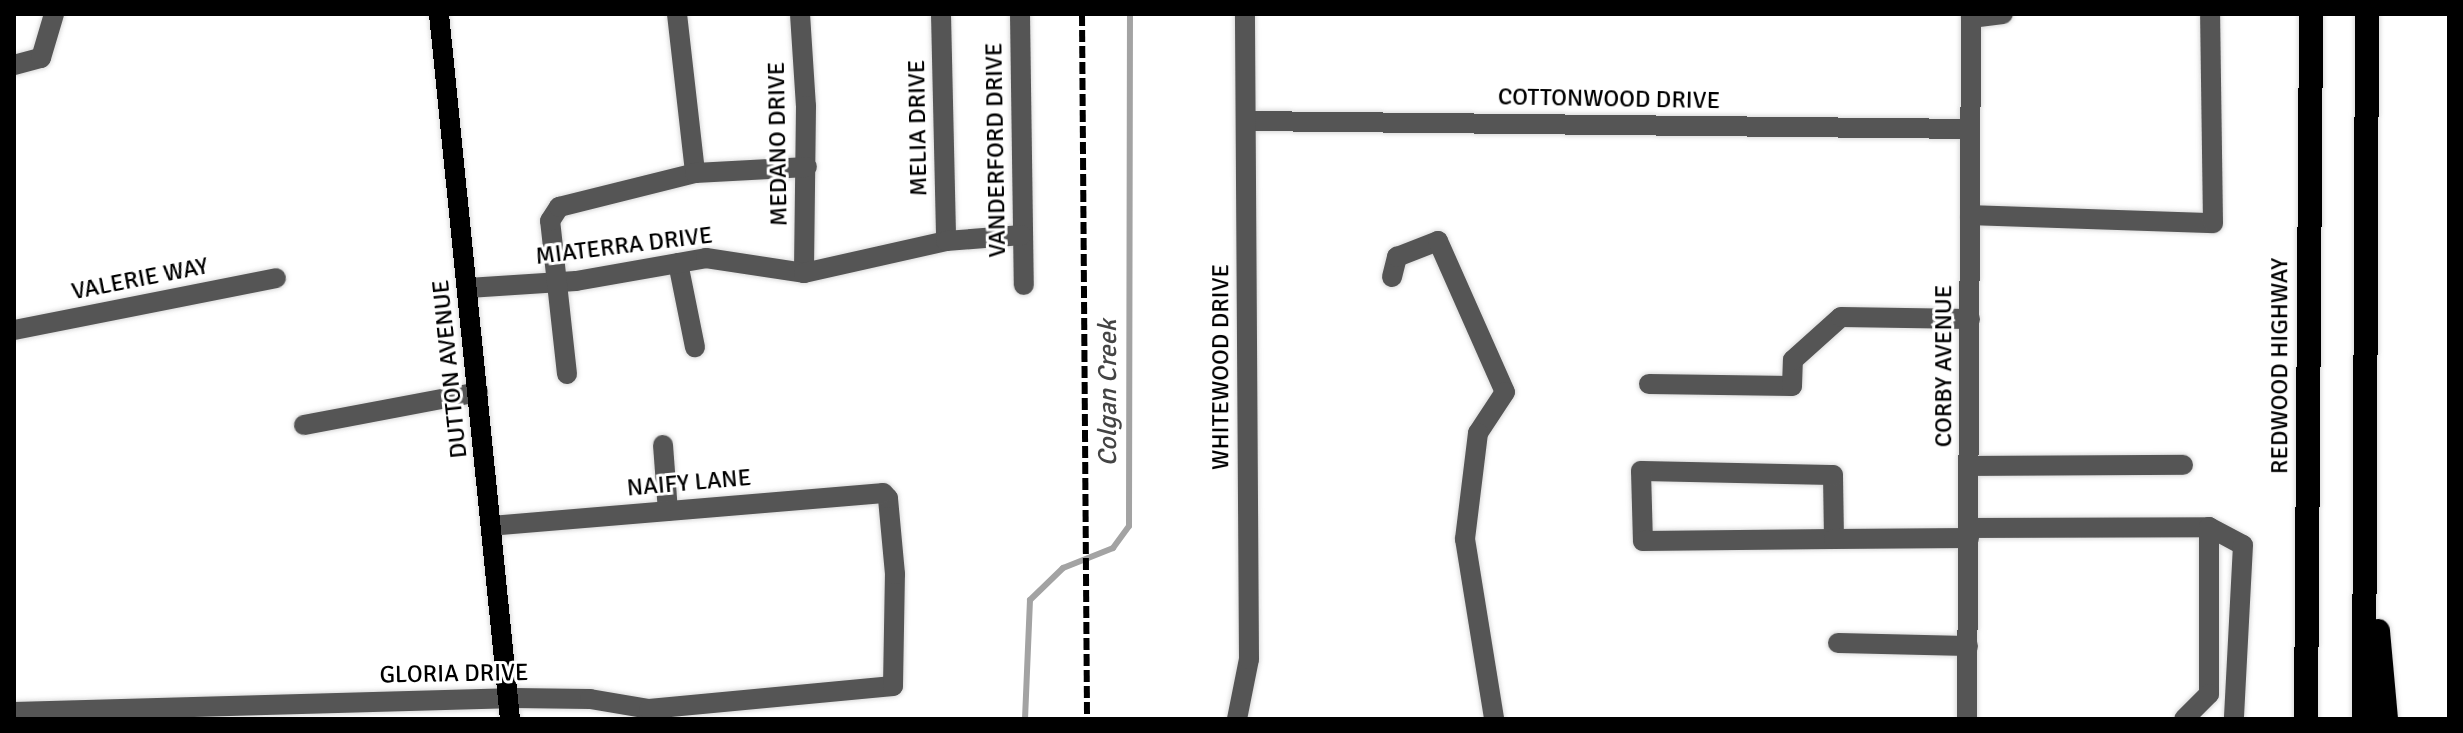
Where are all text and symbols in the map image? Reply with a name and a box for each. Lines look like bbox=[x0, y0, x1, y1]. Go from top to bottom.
street label: VANDERFORD DRIVE bbox=[980, 42, 1012, 258]
street label: MELIA DRIVE bbox=[902, 59, 934, 197]
street label: MEDANO DRIVE bbox=[762, 61, 794, 227]
street label: COTTONWOOD DRIVE bbox=[1498, 83, 1720, 115]
street label: MIATERRA DRIVE bbox=[534, 221, 714, 271]
street label: VALERIE WAY bbox=[69, 252, 211, 306]
street label: REDWOOD HIGHWAY bbox=[2266, 258, 2294, 474]
street label: WHITEWOOD DRIVE bbox=[1207, 264, 1235, 470]
street label: DUTTON AVENUE bbox=[426, 278, 474, 460]
street label: CORBY AVENUE bbox=[1930, 285, 1958, 447]
water label: Colgan Creek bbox=[1093, 319, 1125, 467]
street label: NAIFY LANE bbox=[626, 463, 752, 503]
street label: GLORIA DRIVE bbox=[379, 658, 529, 690]

